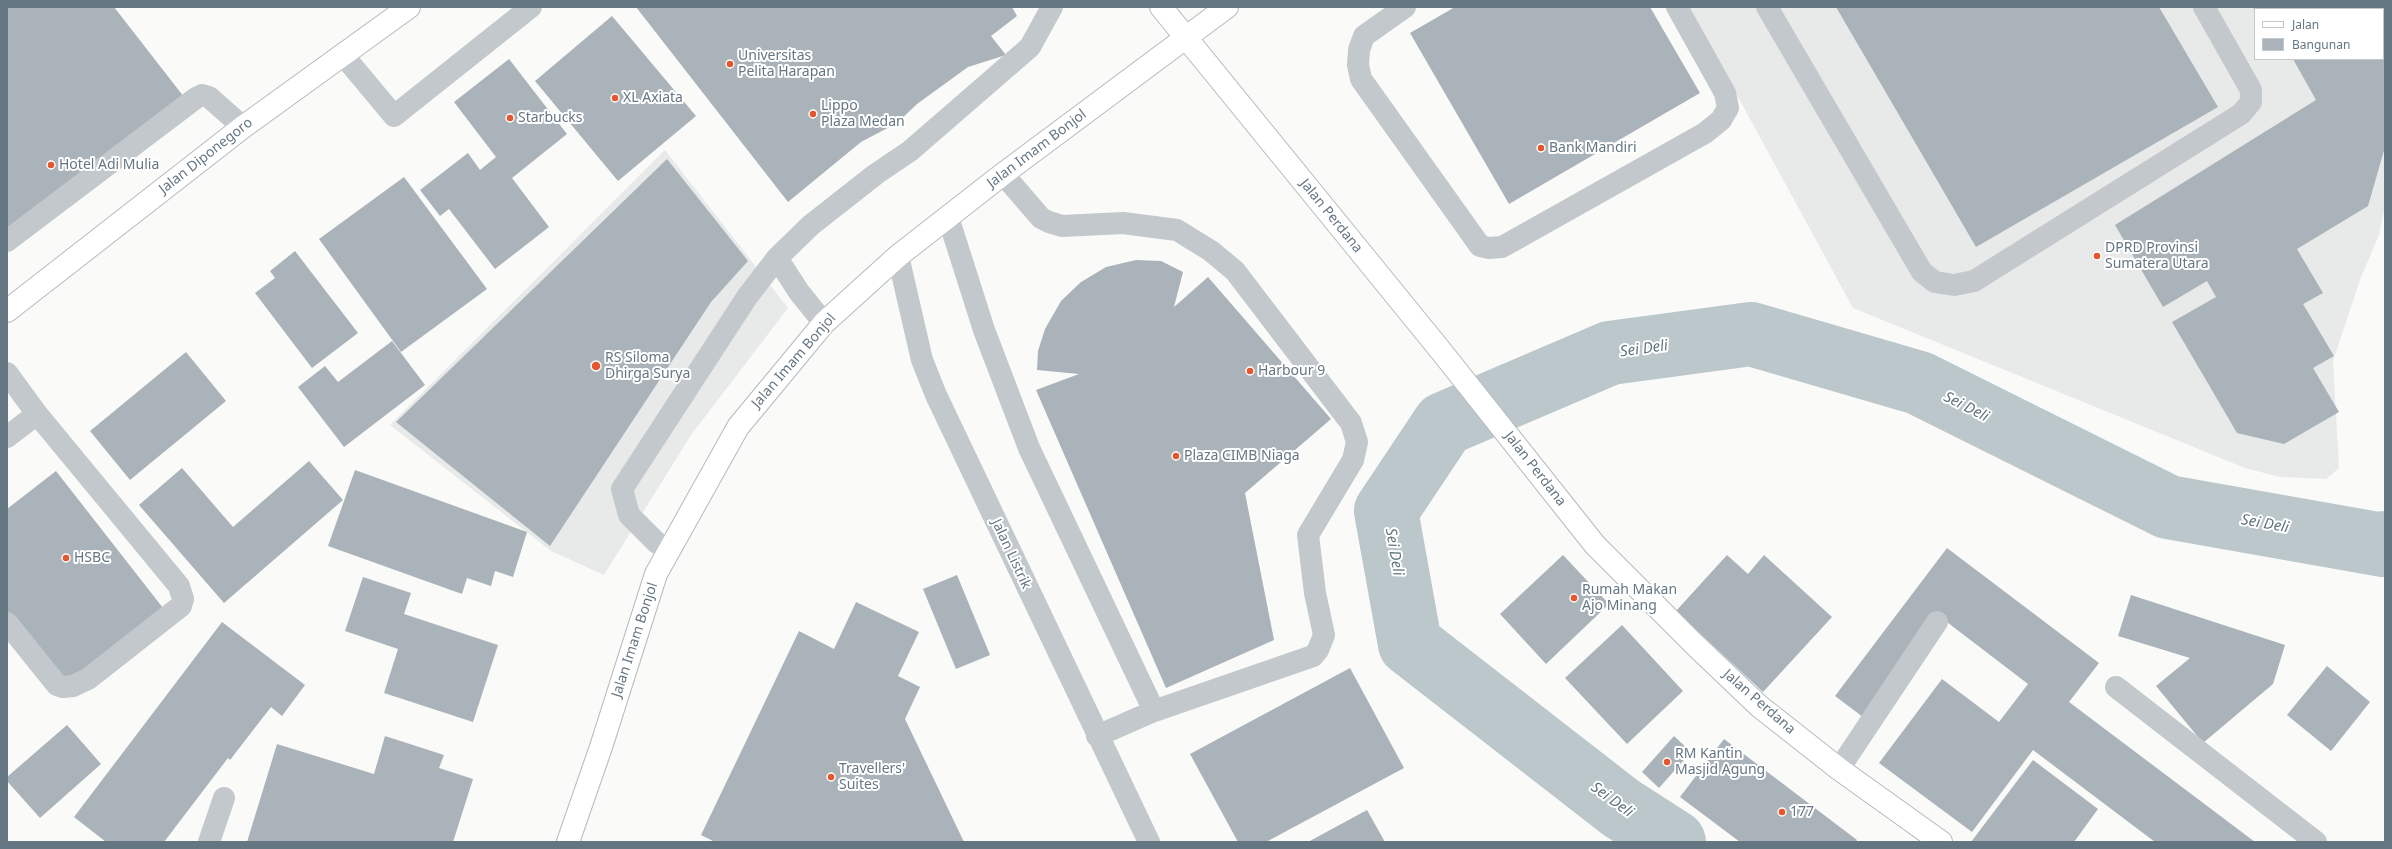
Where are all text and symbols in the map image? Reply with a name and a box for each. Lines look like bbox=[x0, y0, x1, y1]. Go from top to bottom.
legend bbox=[2254, 8, 2384, 60]
text: Jalan bbox=[2292, 16, 2319, 33]
text: Bangunan bbox=[2292, 36, 2350, 53]
place label: Universitas Pelita Harapan bbox=[738, 48, 835, 80]
marker: Universitas Pelita Harapan bbox=[725, 59, 735, 69]
place label: XL Axiata bbox=[623, 90, 683, 106]
marker: XL Axiata bbox=[610, 93, 620, 103]
place label: Lippo Plaza Medan bbox=[821, 98, 905, 130]
street label: Jalan Imam Bonjol bbox=[984, 106, 1090, 192]
marker: Lippo Plaza Medan bbox=[808, 109, 818, 119]
place label: Starbucks bbox=[518, 110, 583, 126]
marker: Starbucks bbox=[505, 113, 515, 123]
street label: Jalan Diponegoro bbox=[156, 114, 256, 198]
place label: Bank Mandiri bbox=[1549, 140, 1637, 156]
marker: Bank Mandiri bbox=[1536, 143, 1546, 153]
place label: Hotel Adi Mulia bbox=[59, 157, 159, 173]
marker: Hotel Adi Mulia bbox=[46, 160, 56, 170]
street label: Jalan Perdana bbox=[1296, 176, 1366, 256]
place label: DPRD Provinsi Sumatera Utara bbox=[2105, 240, 2209, 272]
marker: DPRD Provinsi Sumatera Utara bbox=[2092, 251, 2102, 261]
street label: Jalan Imam Bonjol bbox=[748, 310, 840, 412]
water label: Sei Deli bbox=[1619, 337, 1669, 361]
place label: RS Siloma Dhirga Surya bbox=[605, 350, 690, 382]
marker: RS Siloma Dhirga Surya bbox=[590, 360, 602, 372]
place label: Harbour 9 bbox=[1258, 363, 1325, 379]
marker: Harbour 9 bbox=[1245, 366, 1255, 376]
water label: Sei Deli bbox=[1941, 388, 1991, 426]
street label: Jalan Perdana bbox=[1501, 428, 1569, 510]
place label: Plaza CIMB Niaga bbox=[1184, 448, 1300, 464]
marker: Plaza CIMB Niaga bbox=[1171, 451, 1181, 461]
water label: Sei Deli bbox=[2240, 511, 2290, 537]
street label: Jalan Listrik bbox=[988, 516, 1034, 592]
water label: Sei Deli bbox=[1381, 527, 1407, 577]
place label: HSBC bbox=[74, 550, 110, 566]
marker: HSBC bbox=[61, 553, 71, 563]
street label: Jalan Imam Bonjol bbox=[609, 580, 661, 700]
place label: Rumah Makan Ajo Minang bbox=[1582, 582, 1677, 614]
marker: Rumah Makan Ajo Minang bbox=[1569, 593, 1579, 603]
street label: Jalan Perdana bbox=[1719, 666, 1799, 738]
place label: RM Kantin Masjid Agung bbox=[1675, 746, 1765, 778]
marker: RM Kantin Masjid Agung bbox=[1662, 757, 1672, 767]
place label: Travellers' Suites bbox=[839, 761, 905, 794]
marker: Travellers' Suites bbox=[826, 772, 836, 782]
water label: Sei Deli bbox=[1587, 779, 1637, 821]
place label: 177 bbox=[1790, 804, 1814, 820]
marker: 177 bbox=[1777, 807, 1787, 817]

